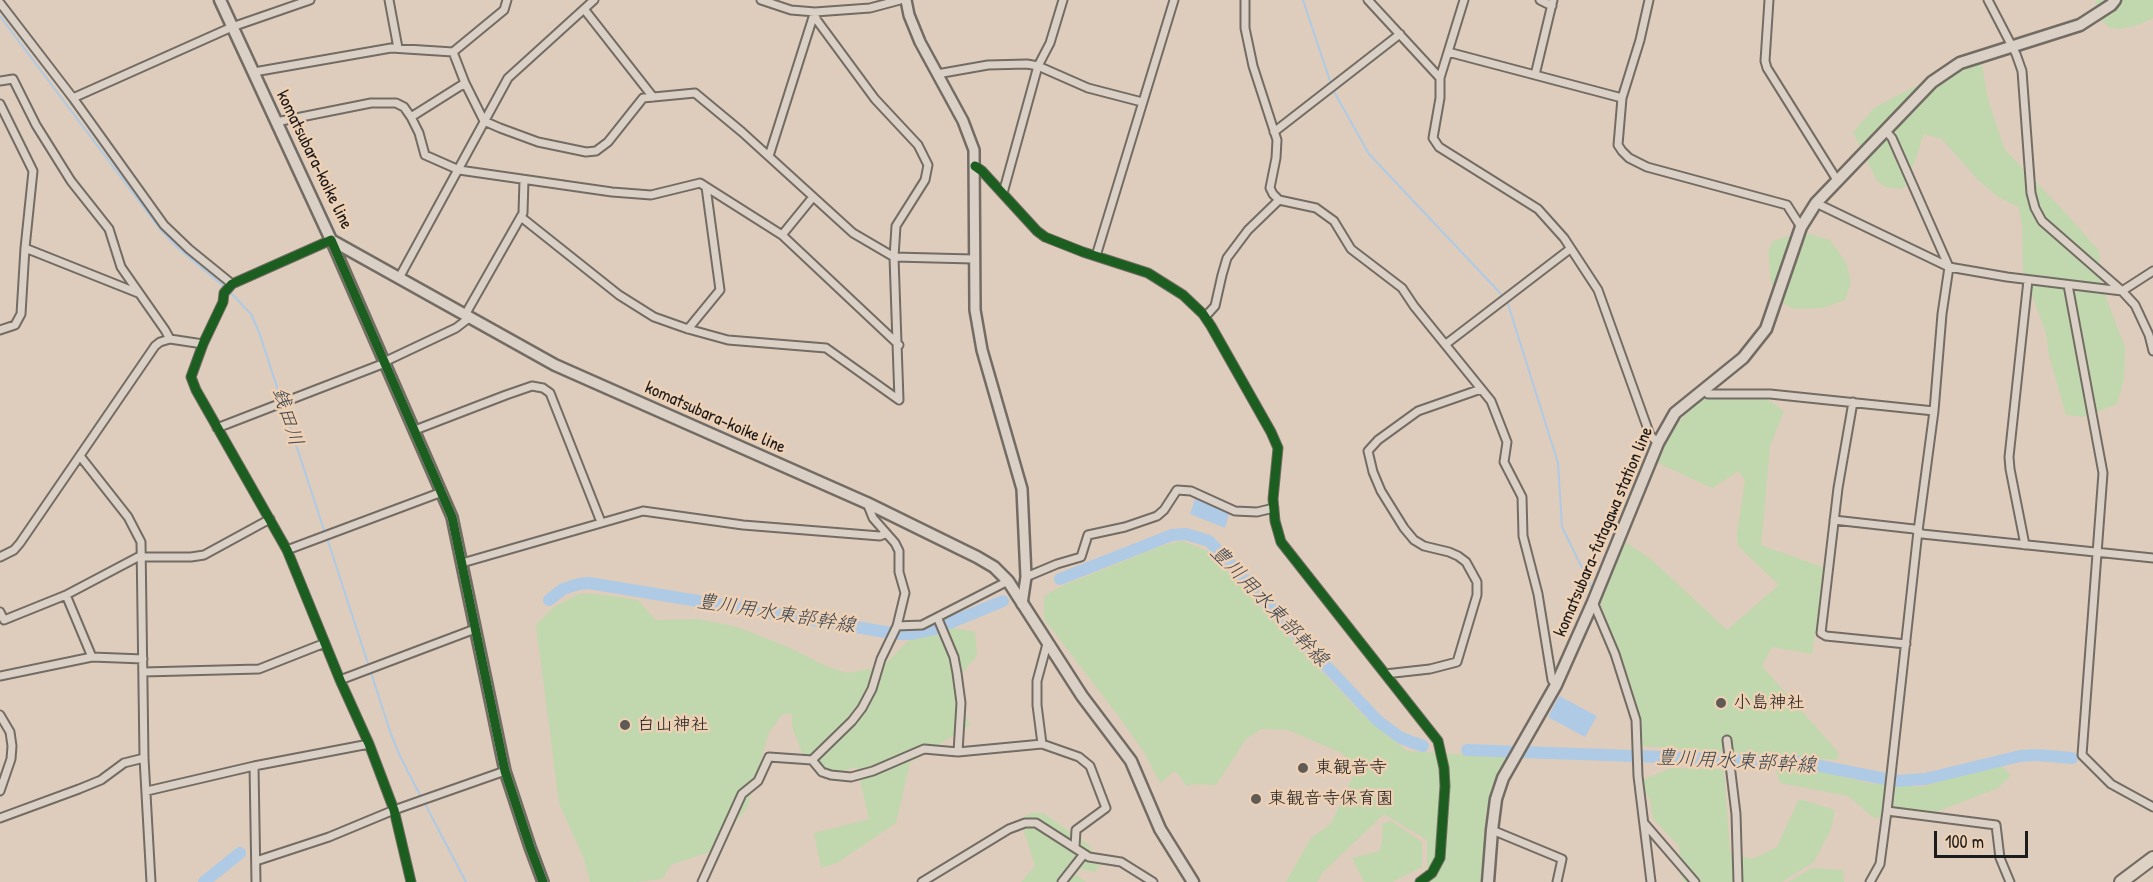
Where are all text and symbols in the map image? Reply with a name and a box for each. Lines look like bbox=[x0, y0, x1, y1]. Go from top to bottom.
street label: komatsubara-koike line bbox=[271, 87, 357, 233]
street label: komatsubara-koike line bbox=[641, 377, 789, 459]
water label: 銭田川 bbox=[266, 385, 308, 449]
street label: komatsubara-futagawa station line bbox=[1550, 424, 1658, 640]
water label: 豊川用水東部幹線 bbox=[1205, 540, 1333, 672]
water label: 豊川用水東部幹線 bbox=[695, 590, 857, 638]
place label: 小島神社 bbox=[1733, 692, 1805, 714]
marker: 小島神社 bbox=[1714, 696, 1728, 710]
place label: 白山神社 bbox=[637, 714, 709, 736]
marker: 白山神社 bbox=[618, 718, 632, 732]
water label: 豊川用水東部幹線 bbox=[1655, 746, 1817, 778]
place label: 東観音寺 bbox=[1315, 757, 1387, 779]
marker: 東観音寺 bbox=[1296, 761, 1310, 775]
place label: 東観音寺保育園 bbox=[1268, 788, 1394, 810]
marker: 東観音寺保育園 bbox=[1249, 792, 1263, 806]
scale bar bbox=[1937, 819, 2032, 857]
text: 100 m bbox=[1945, 829, 1984, 854]

